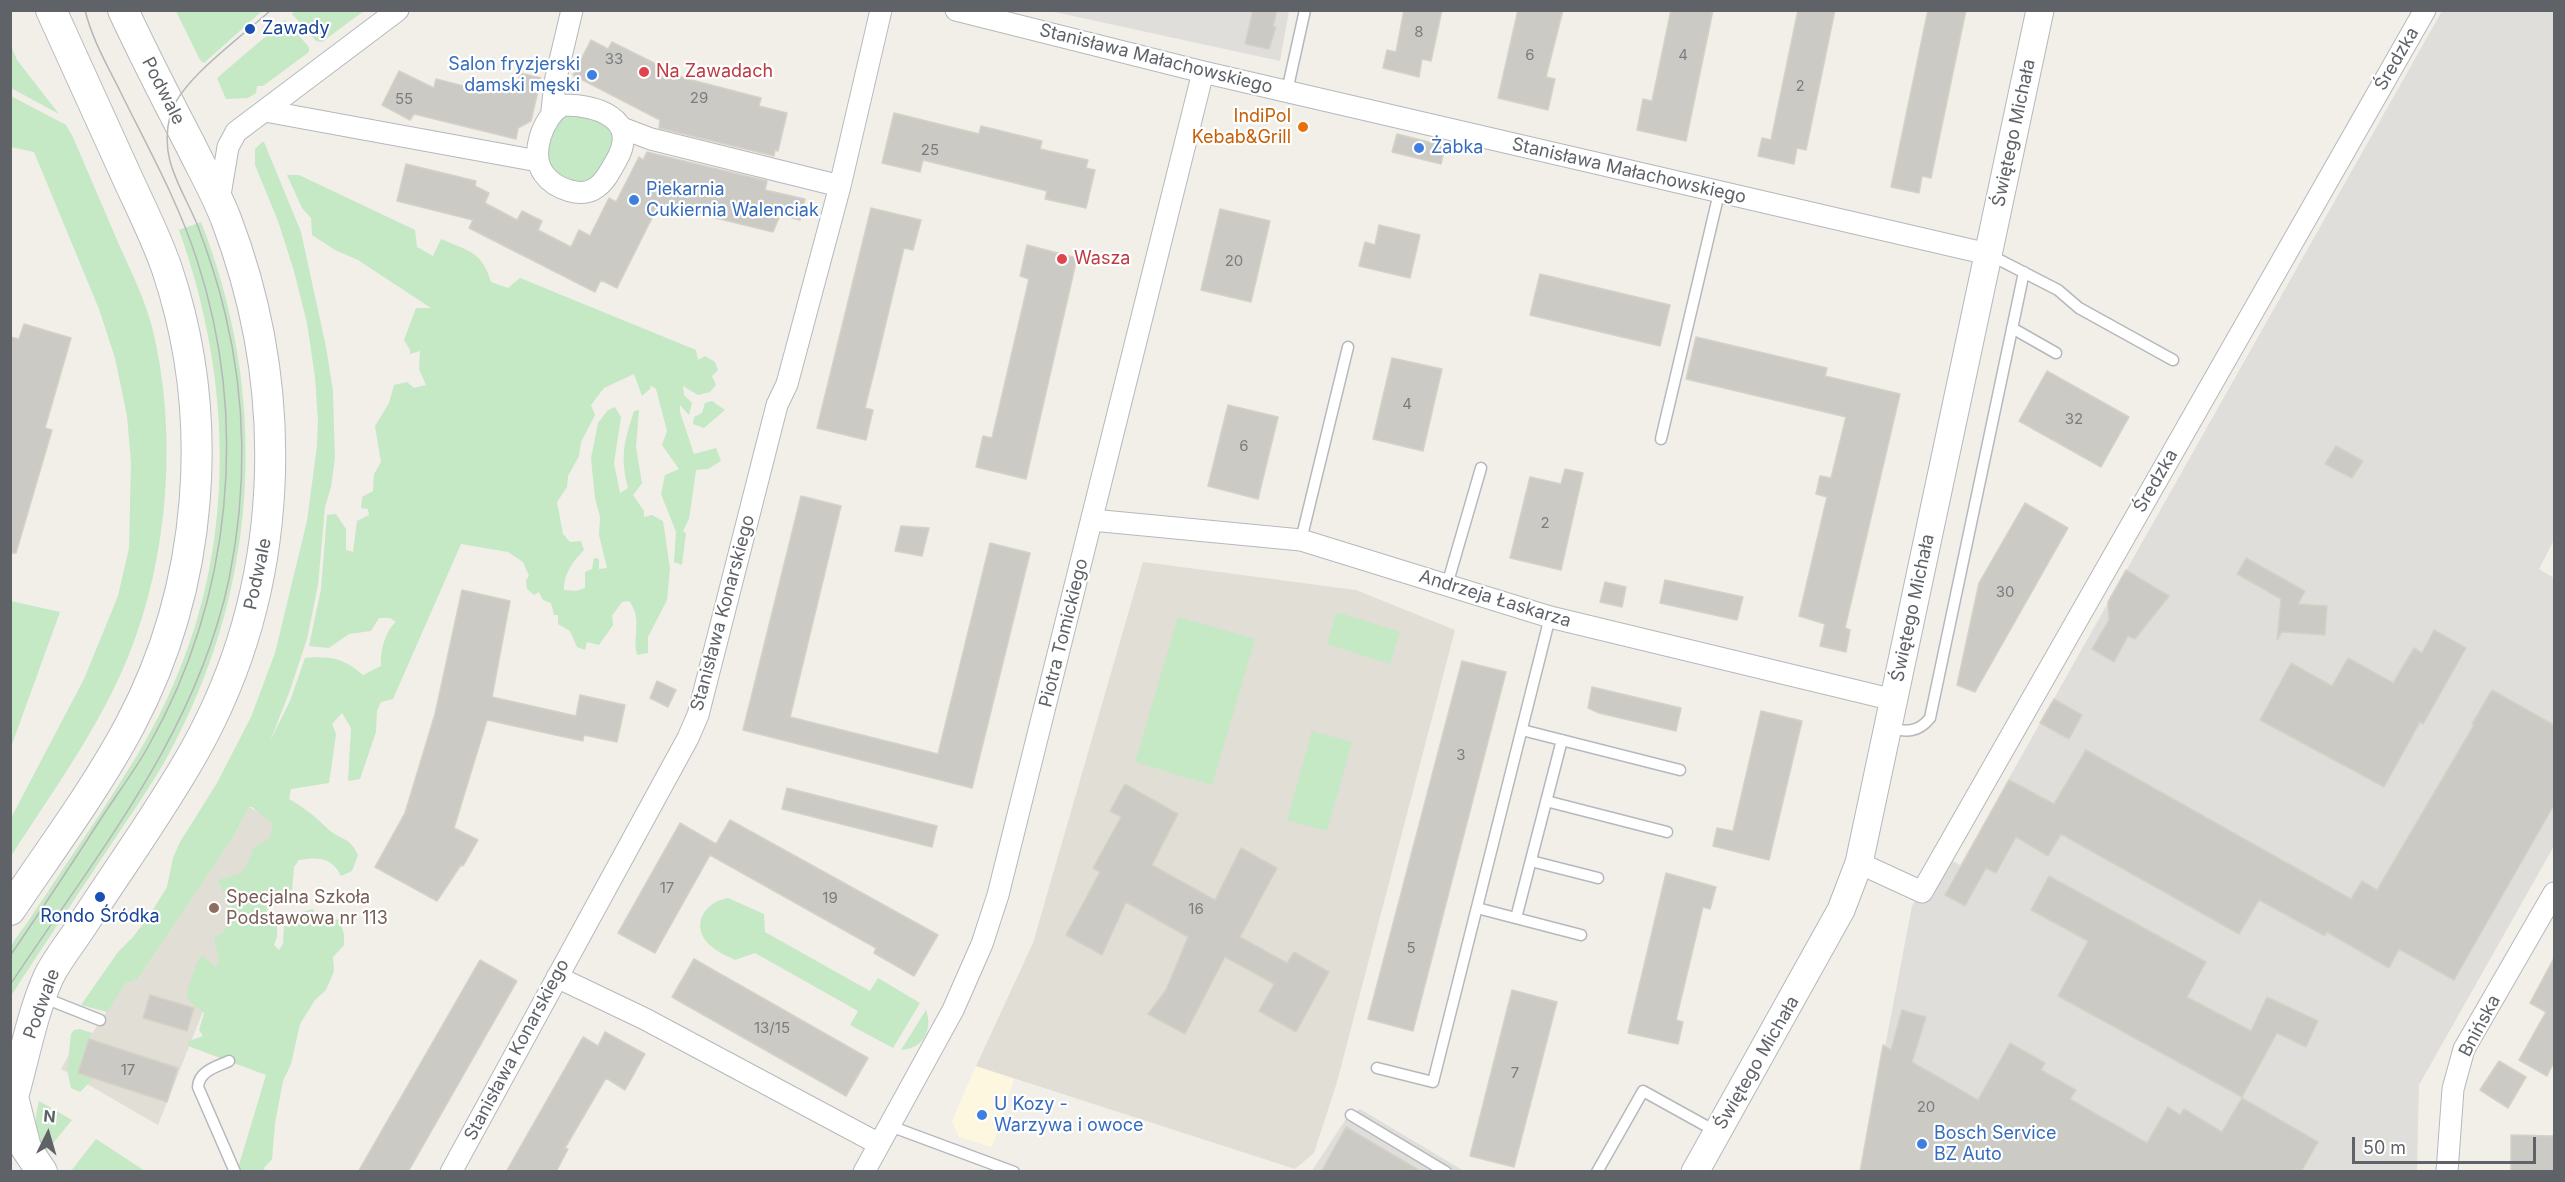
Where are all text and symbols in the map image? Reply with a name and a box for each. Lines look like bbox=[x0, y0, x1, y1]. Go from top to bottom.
place label: Zawady bbox=[262, 18, 329, 40]
street label: Stanisława Małachowskiego bbox=[1037, 20, 1275, 98]
marker: Zawady bbox=[243, 22, 257, 36]
house number: 8 bbox=[1414, 23, 1424, 41]
street label: Średzka bbox=[2370, 24, 2424, 94]
house number: 6 bbox=[1525, 46, 1535, 64]
house number: 4 bbox=[1678, 46, 1688, 64]
house number: 33 bbox=[605, 50, 623, 68]
street label: Podwale bbox=[137, 54, 189, 128]
place label: Salon fryzjerski damski męski bbox=[448, 54, 580, 97]
street label: Świętego Michała bbox=[1988, 57, 2040, 209]
place label: Na Zawadach bbox=[656, 61, 773, 83]
marker: Na Zawadach bbox=[637, 65, 651, 79]
marker: Salon fryzjerski damski męski bbox=[585, 68, 599, 82]
house number: 2 bbox=[1795, 77, 1805, 95]
house number: 29 bbox=[690, 89, 708, 107]
house number: 55 bbox=[395, 90, 413, 108]
place label: IndiPol Kebab&Grill bbox=[1192, 106, 1291, 148]
marker: IndiPol Kebab&Grill bbox=[1296, 120, 1310, 134]
street label: Stanisława Małachowskiego bbox=[1510, 134, 1748, 208]
place label: Żabka bbox=[1431, 137, 1483, 159]
house number: 25 bbox=[921, 141, 939, 159]
marker: Żabka bbox=[1412, 141, 1426, 155]
place label: Piekarnia Cukiernia Walenciak bbox=[646, 179, 819, 222]
marker: Piekarnia Cukiernia Walenciak bbox=[627, 193, 641, 207]
place label: Wasza bbox=[1074, 248, 1130, 270]
marker: Wasza bbox=[1055, 252, 1069, 266]
house number: 20 bbox=[1225, 252, 1243, 270]
house number: 4 bbox=[1402, 395, 1412, 413]
house number: 32 bbox=[2065, 410, 2083, 428]
house number: 6 bbox=[1239, 437, 1249, 455]
street label: Średzka bbox=[2129, 446, 2183, 516]
street label: Stanisława Konarskiego bbox=[686, 513, 760, 713]
house number: 2 bbox=[1540, 514, 1550, 532]
street label: Świętego Michała bbox=[1887, 532, 1939, 684]
street label: Podwale bbox=[240, 536, 276, 612]
street label: Piotra Tomickiego bbox=[1035, 556, 1093, 710]
street label: Andrzeja Łaskarza bbox=[1416, 566, 1574, 632]
house number: 30 bbox=[1996, 583, 2014, 601]
house number: 3 bbox=[1456, 746, 1466, 764]
house number: 17 bbox=[660, 879, 674, 897]
place label: Specjalna Szkoła Podstawowa nr 113 bbox=[226, 887, 388, 930]
house number: 19 bbox=[822, 889, 838, 907]
marker: Rondo Śródka bbox=[93, 890, 107, 904]
house number: 16 bbox=[1188, 900, 1204, 918]
marker: Specjalna Szkoła Podstawowa nr 113 bbox=[207, 901, 221, 915]
place label: Rondo Śródka bbox=[40, 906, 160, 928]
house number: 5 bbox=[1406, 939, 1416, 957]
street label: Stanisława Konarskiego bbox=[460, 956, 574, 1144]
street label: Podwale bbox=[19, 966, 65, 1042]
street label: Bnińska bbox=[2455, 991, 2505, 1061]
street label: Świętego Michała bbox=[1710, 992, 1804, 1134]
house number: 13/15 bbox=[754, 1019, 790, 1037]
house number: 17 bbox=[121, 1061, 135, 1079]
house number: 7 bbox=[1511, 1064, 1519, 1082]
place label: U Kozy - Warzywa i owoce bbox=[994, 1094, 1144, 1136]
house number: 20 bbox=[1917, 1098, 1935, 1116]
north arrow bbox=[18, 1104, 78, 1164]
text: N bbox=[43, 1106, 57, 1127]
marker: U Kozy - Warzywa i owoce bbox=[975, 1108, 989, 1122]
place label: Bosch Service BZ Auto bbox=[1934, 1123, 2056, 1166]
scale bar bbox=[2355, 1125, 2540, 1163]
marker: Bosch Service BZ Auto bbox=[1915, 1137, 1929, 1151]
text: 50 m bbox=[2363, 1137, 2406, 1158]

